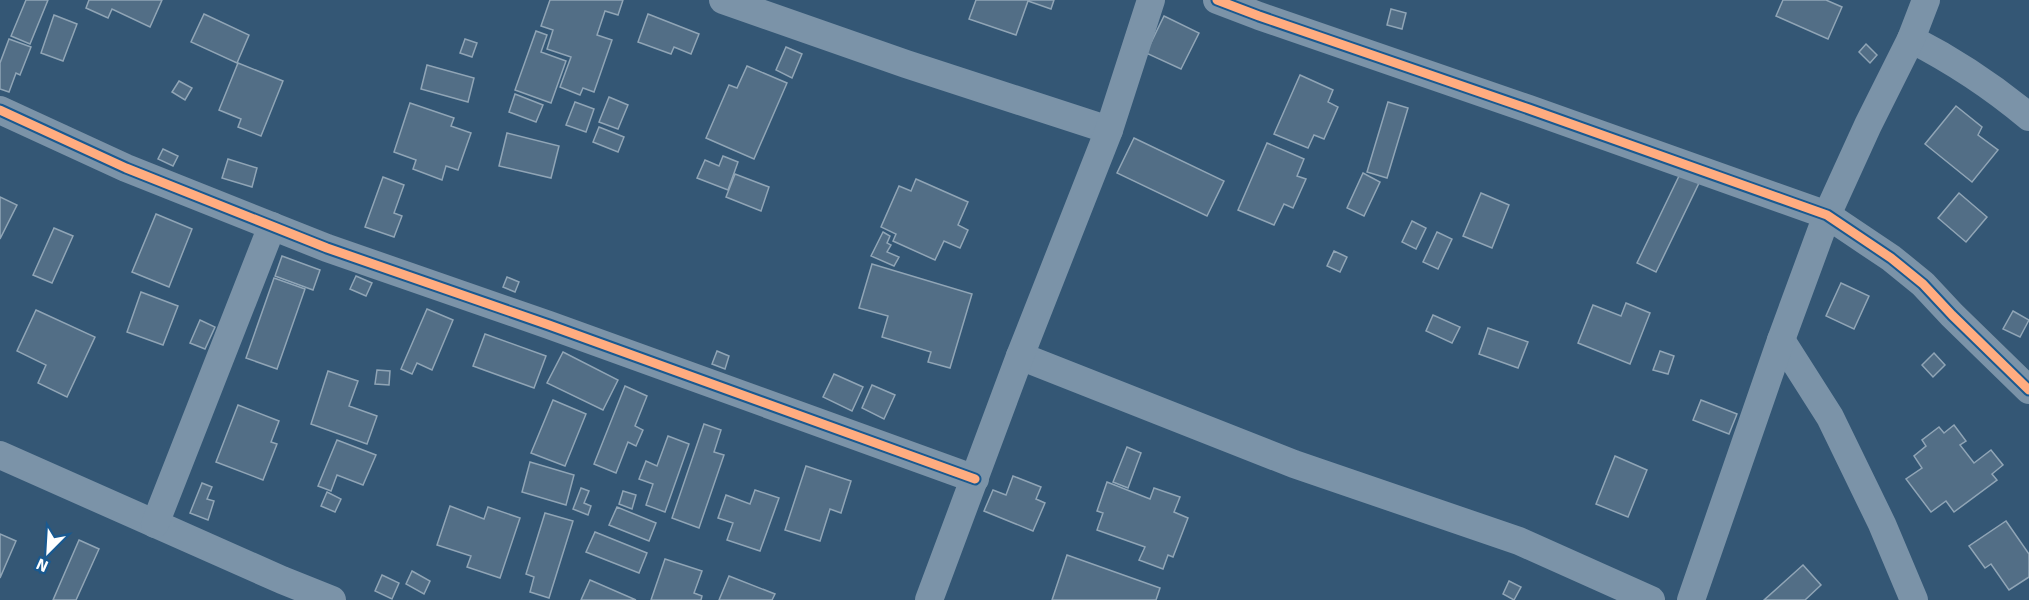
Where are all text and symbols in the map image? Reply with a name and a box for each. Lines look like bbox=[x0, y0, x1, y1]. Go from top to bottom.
north arrow bbox=[18, 522, 78, 582]
text: N bbox=[33, 553, 51, 576]

